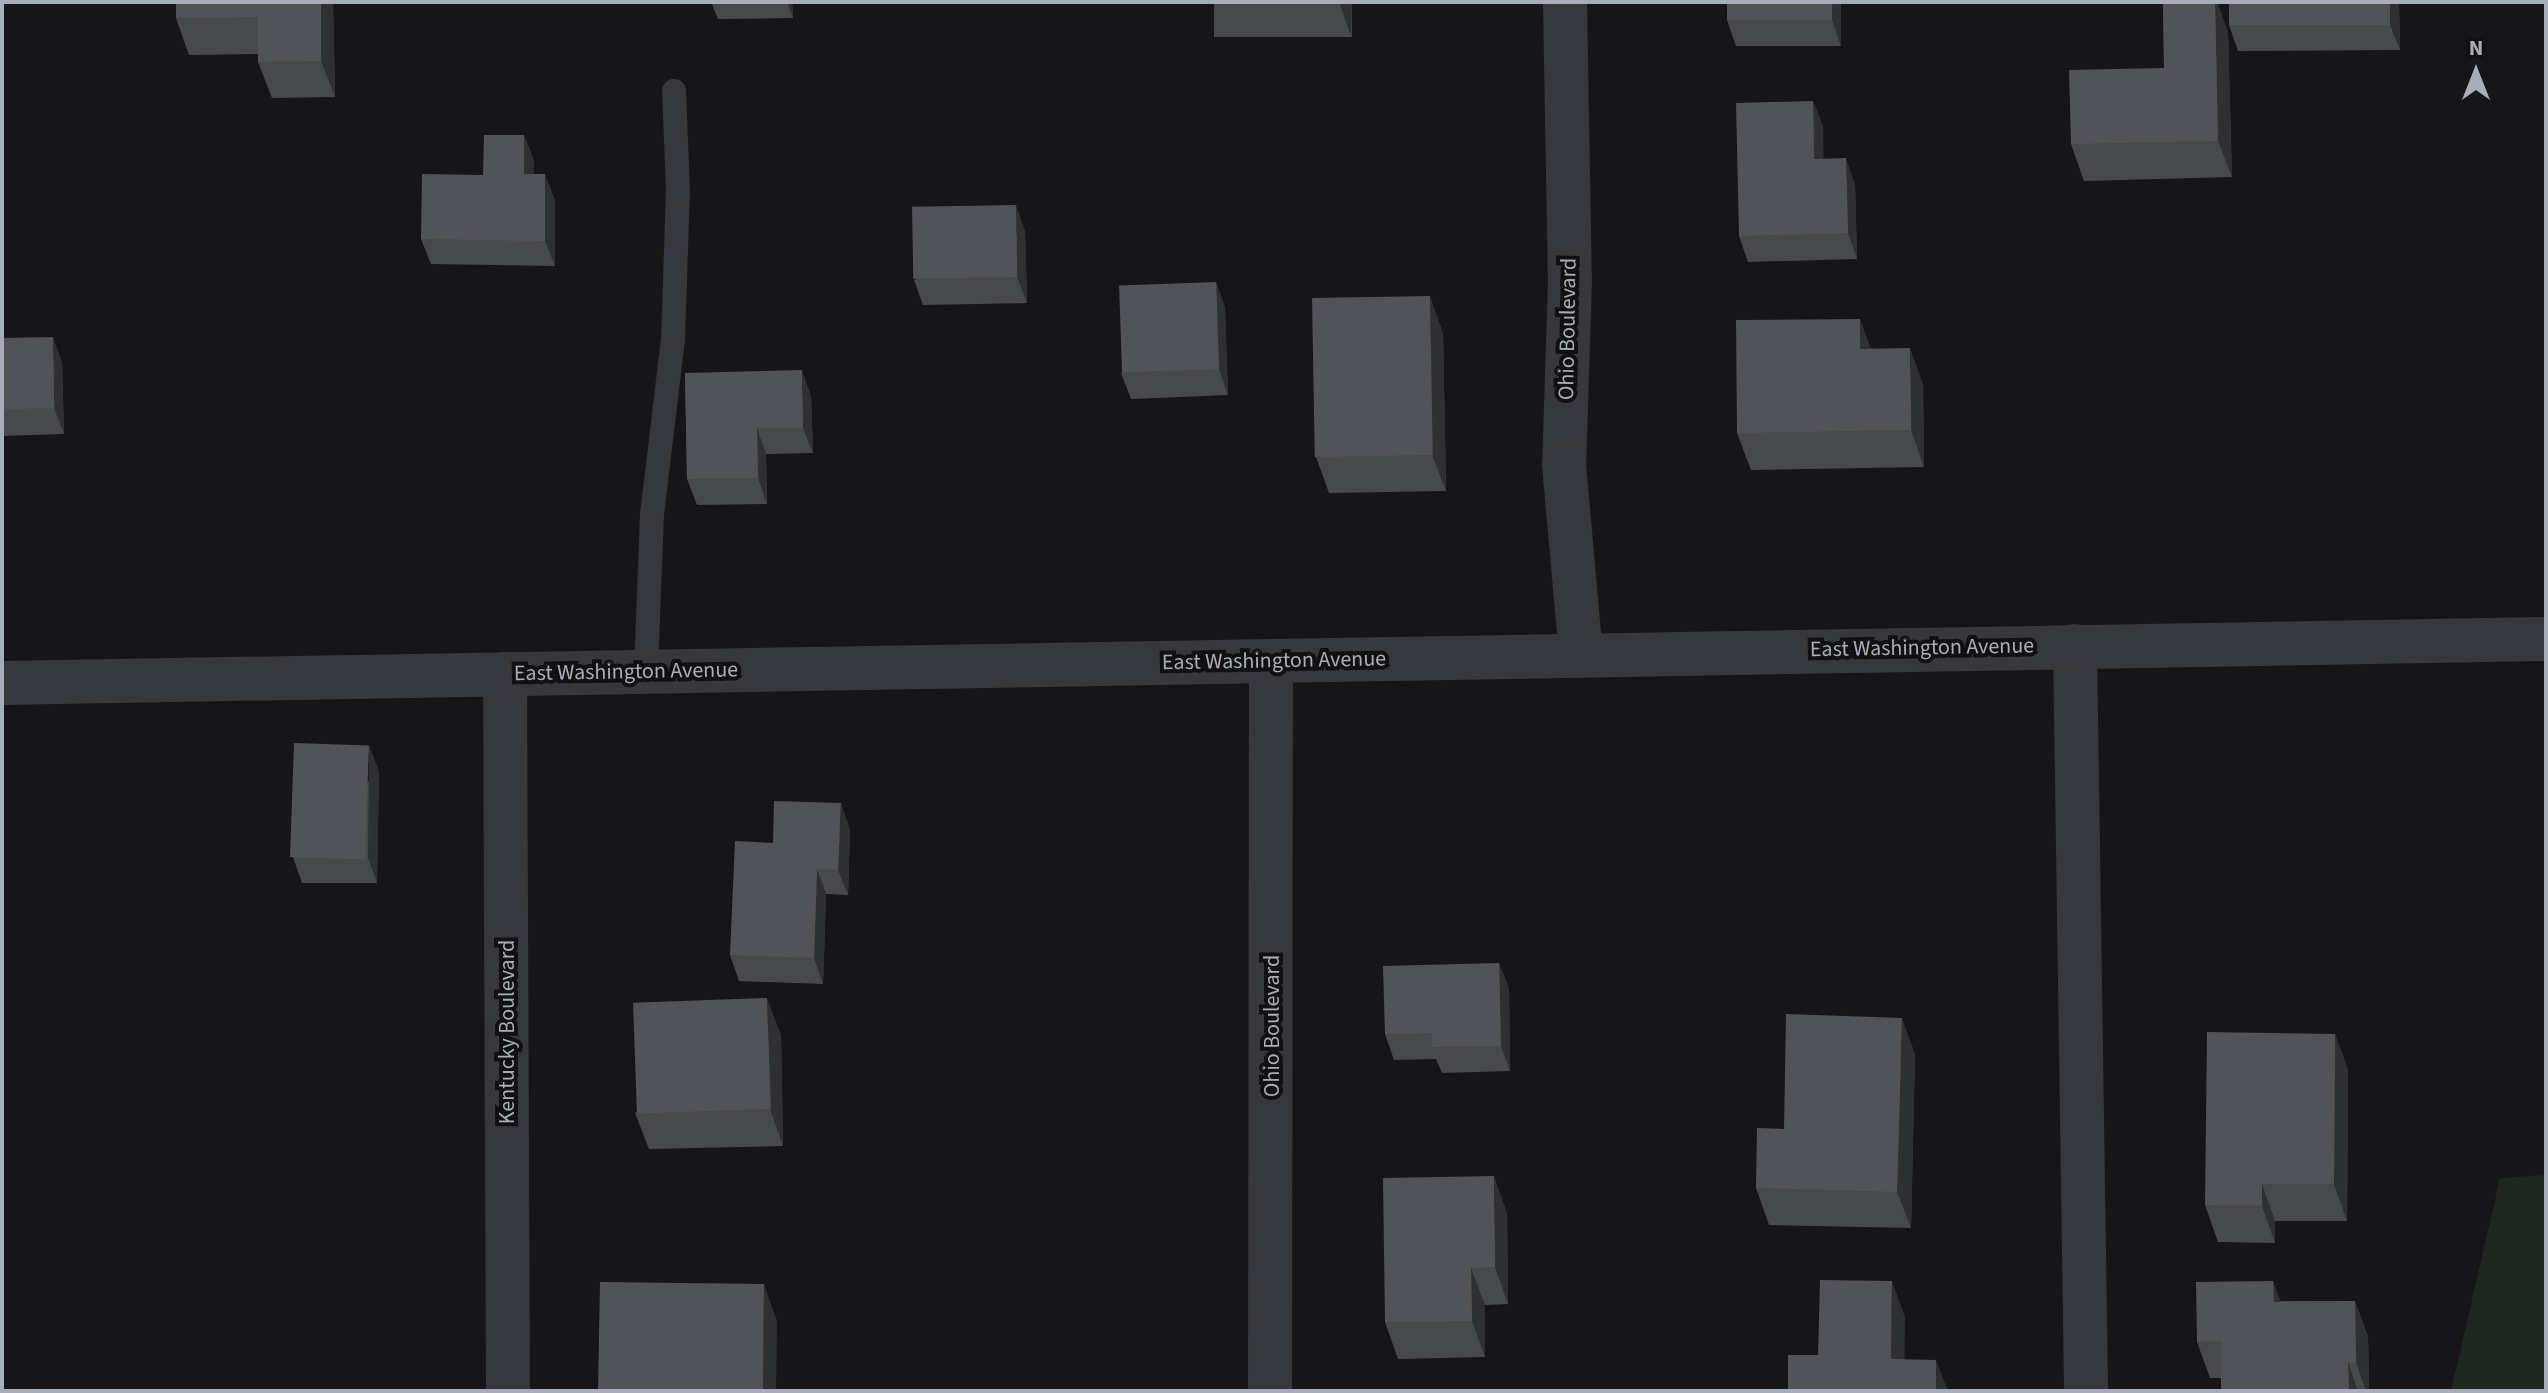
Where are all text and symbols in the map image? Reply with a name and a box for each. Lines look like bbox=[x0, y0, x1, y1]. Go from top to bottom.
north arrow bbox=[2436, 32, 2516, 112]
text: N bbox=[2469, 32, 2483, 64]
street label: Ohio Boulevard bbox=[1554, 258, 1582, 400]
street label: East Washington Avenue bbox=[1810, 633, 2034, 663]
street label: East Washington Avenue bbox=[1162, 646, 1386, 676]
street label: East Washington Avenue bbox=[514, 657, 738, 687]
street label: Kentucky Boulevard bbox=[495, 940, 521, 1124]
street label: Ohio Boulevard bbox=[1260, 955, 1286, 1097]

